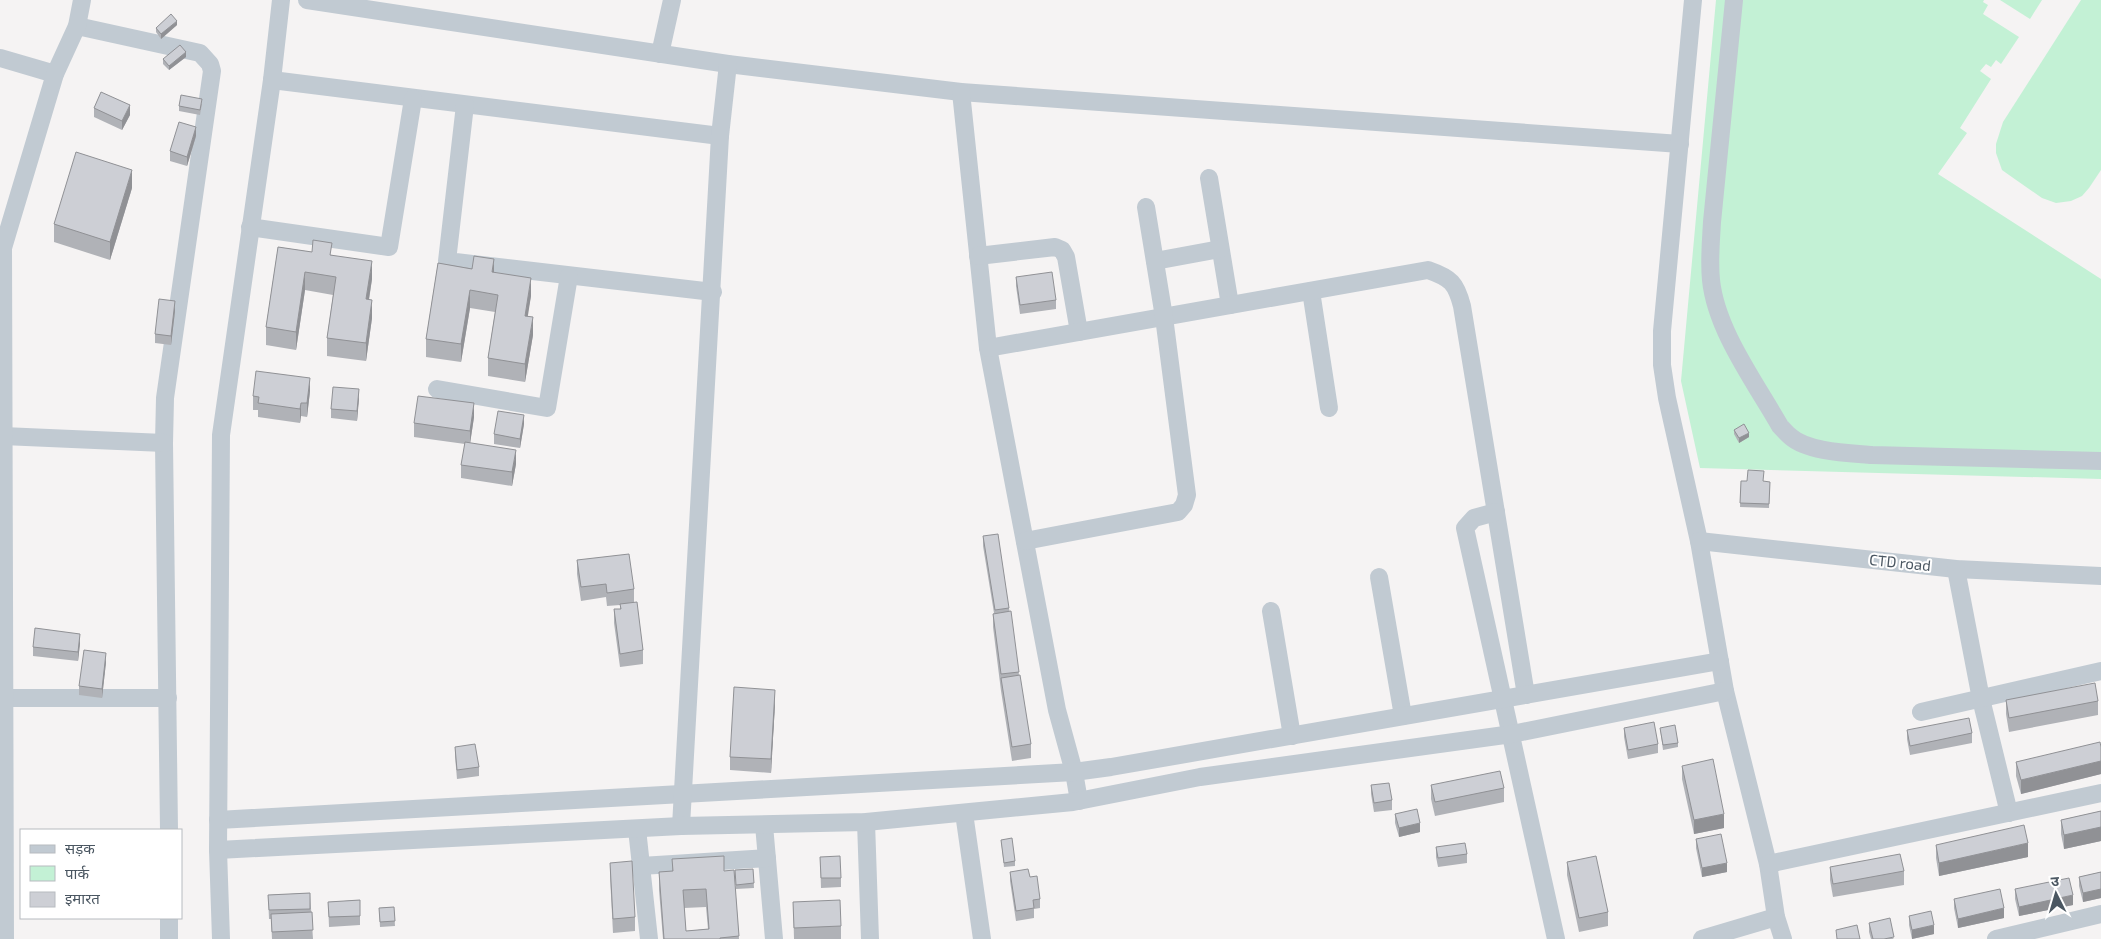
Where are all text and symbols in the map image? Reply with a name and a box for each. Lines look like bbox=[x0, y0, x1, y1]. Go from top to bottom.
street label: CTD road bbox=[1868, 550, 1932, 574]
legend bbox=[20, 829, 182, 919]
text: सड़क bbox=[65, 839, 95, 857]
text: पार्क bbox=[65, 864, 89, 882]
north arrow bbox=[2031, 869, 2081, 919]
text: उ bbox=[2050, 872, 2060, 889]
text: इमारत bbox=[65, 889, 100, 907]

